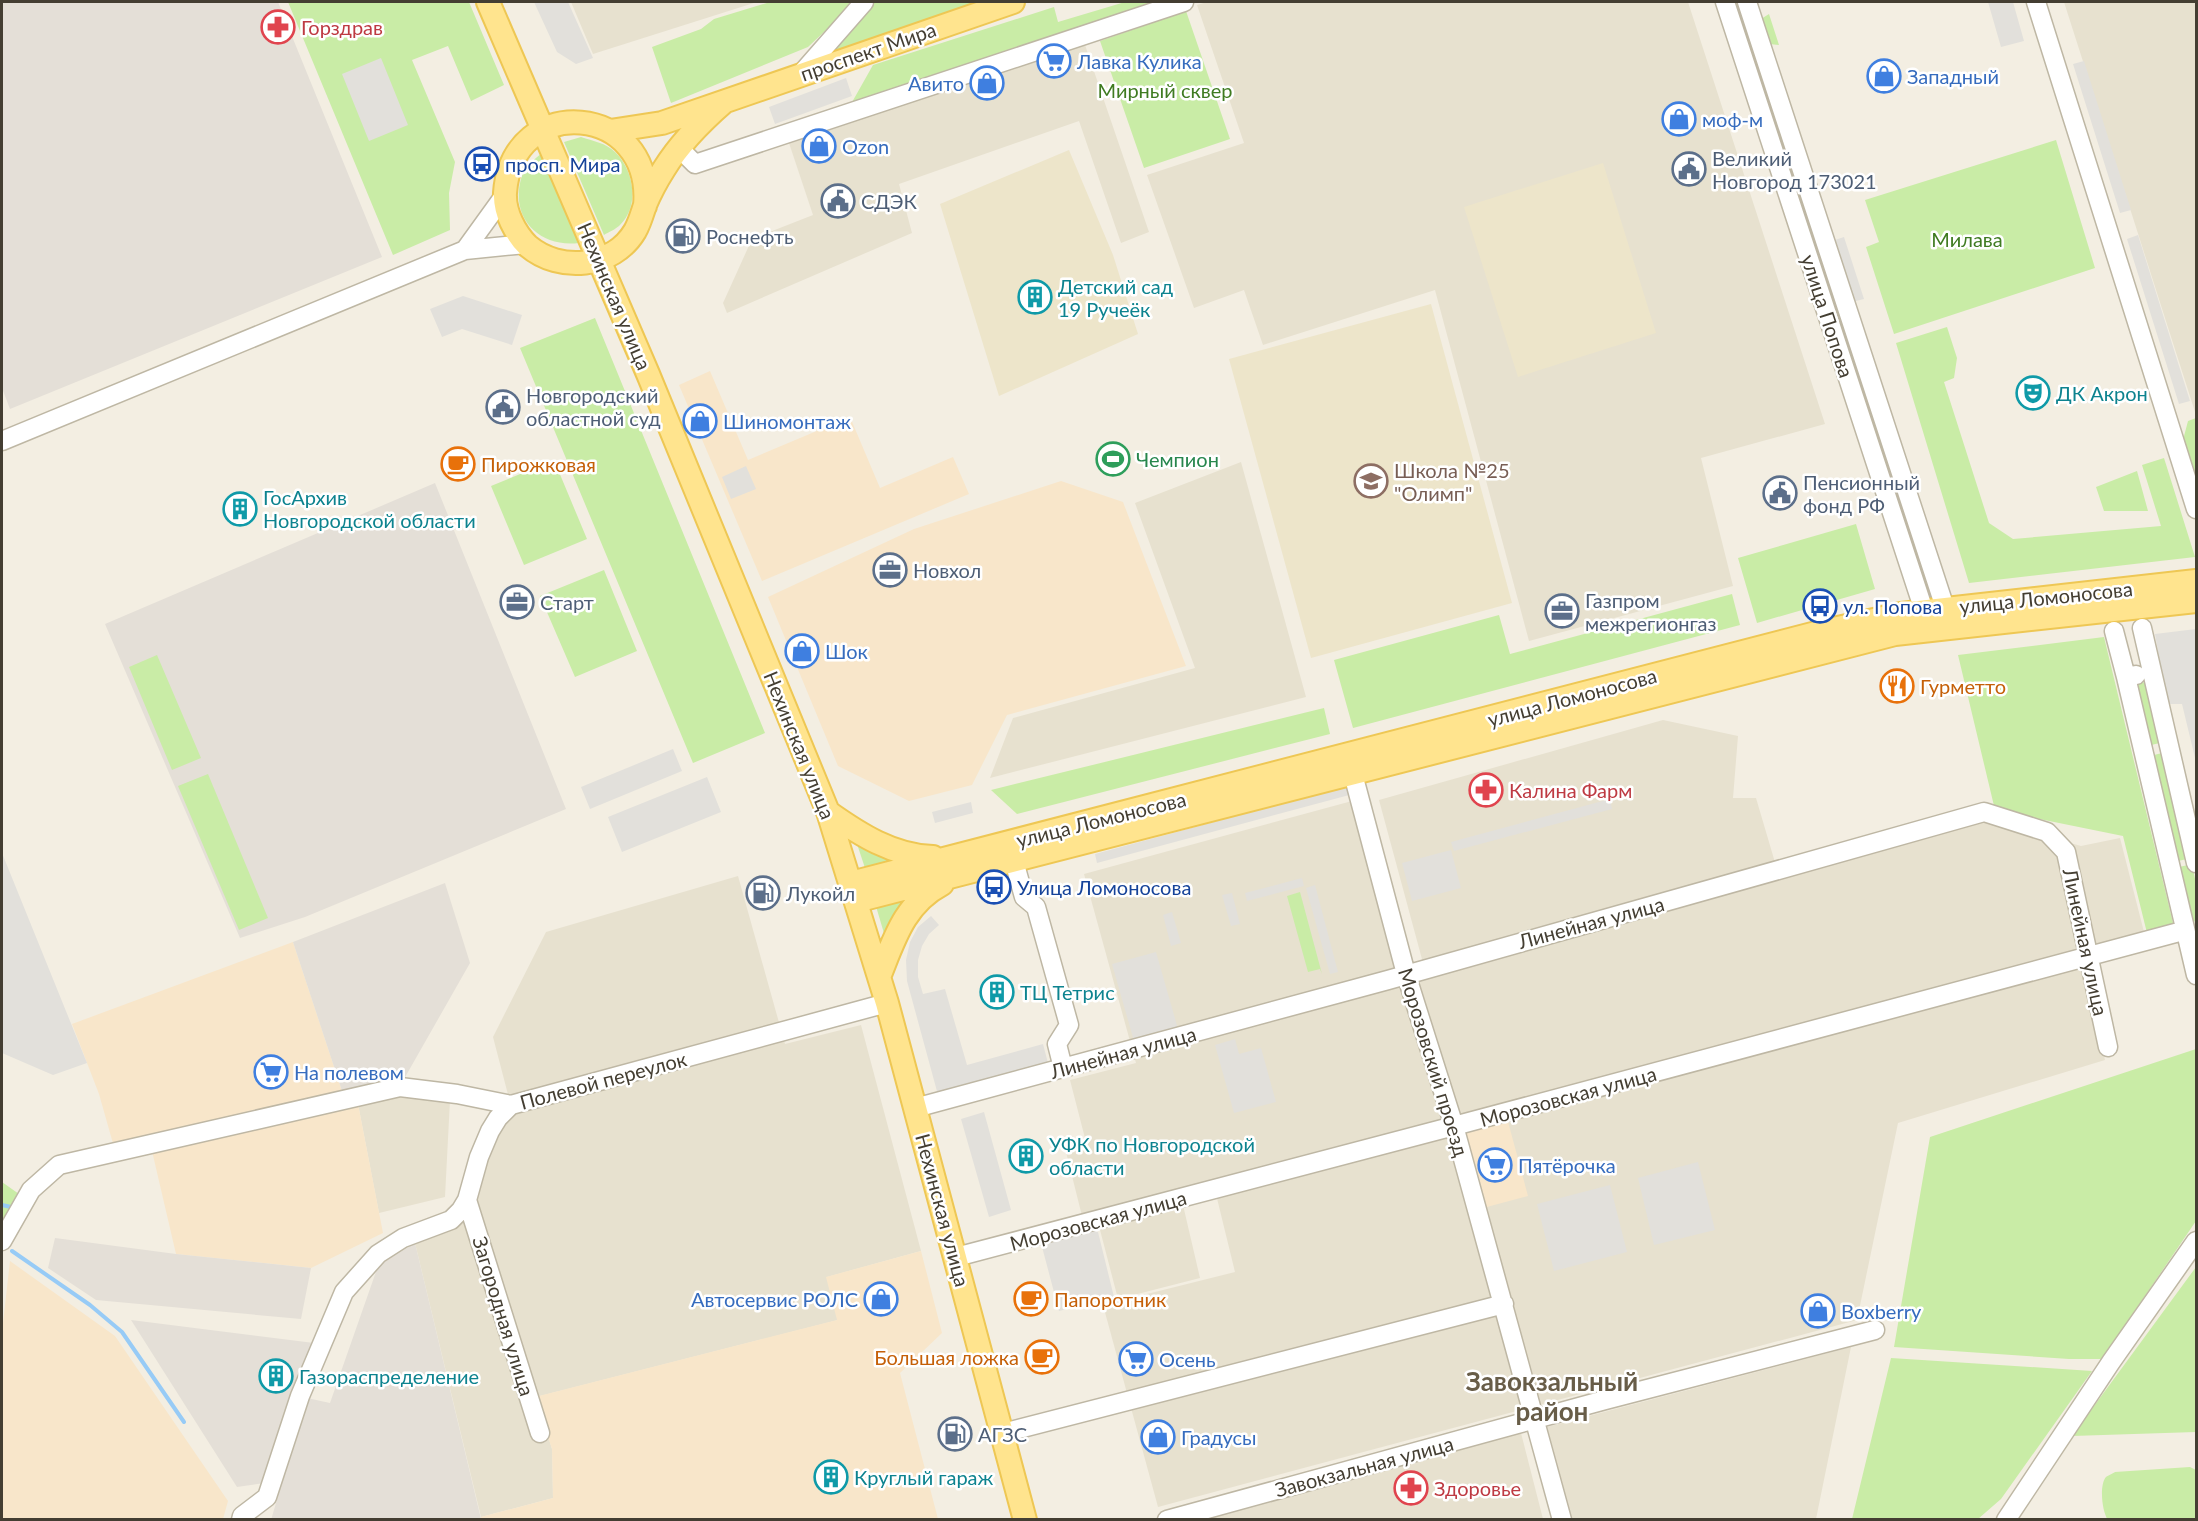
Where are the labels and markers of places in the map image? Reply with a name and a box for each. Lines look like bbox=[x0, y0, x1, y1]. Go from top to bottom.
pharmacy icon: Горздрав bbox=[260, 9, 296, 45]
place label: Горздрав bbox=[301, 15, 383, 39]
supermarket icon: Лавка Кулика bbox=[1036, 43, 1072, 79]
place label: Лавка Кулика bbox=[1076, 49, 1202, 73]
shop icon: Западный bbox=[1866, 58, 1902, 94]
place label: Западный bbox=[1907, 64, 1999, 88]
shop icon: Авито bbox=[969, 65, 1005, 101]
place label: Авито bbox=[908, 71, 964, 95]
shop icon: моф-м bbox=[1661, 101, 1697, 137]
place label: моф-м bbox=[1702, 107, 1763, 131]
shop icon: Ozon bbox=[801, 128, 837, 164]
place label: Ozon bbox=[842, 134, 889, 158]
bus stop icon: просп. Мира bbox=[464, 146, 500, 182]
place label: Великий Новгород 173021 bbox=[1712, 146, 1877, 193]
public building icon: Великий Новгород 173021 bbox=[1671, 151, 1707, 187]
place label: просп. Мира bbox=[505, 152, 621, 176]
public building icon: СДЭК bbox=[820, 183, 856, 219]
place label: СДЭК bbox=[861, 189, 918, 213]
fuel station icon: Роснефть bbox=[665, 218, 701, 254]
place label: Роснефть bbox=[706, 224, 794, 248]
place label: Детский сад 19 Ручеёк bbox=[1058, 274, 1173, 321]
building icon: Детский сад 19 Ручеёк bbox=[1017, 279, 1053, 315]
theatre icon: ДК Акрон bbox=[2015, 375, 2051, 411]
place label: ДК Акрон bbox=[2056, 381, 2148, 405]
place label: Новгородский областной суд bbox=[526, 383, 661, 430]
public building icon: Новгородский областной суд bbox=[485, 389, 521, 425]
shop icon: Шиномонтаж bbox=[682, 403, 718, 439]
place label: Шиномонтаж bbox=[723, 409, 851, 433]
sports icon: Чемпион bbox=[1095, 441, 1131, 477]
cafe icon: Пирожковая bbox=[440, 446, 476, 482]
place label: Чемпион bbox=[1136, 447, 1219, 471]
place label: Пирожковая bbox=[481, 452, 596, 476]
place label: Школа №25 "Олимп" bbox=[1394, 458, 1509, 505]
school or university icon: Школа №25 "Олимп" bbox=[1353, 463, 1389, 499]
place label: Пенсионный фонд РФ bbox=[1803, 470, 1920, 517]
public building icon: Пенсионный фонд РФ bbox=[1762, 475, 1798, 511]
place label: ГосАрхив Новгородской области bbox=[263, 485, 476, 532]
building icon: ГосАрхив Новгородской области bbox=[222, 491, 258, 527]
office icon: Новхол bbox=[872, 552, 908, 588]
place label: Новхол bbox=[913, 558, 981, 582]
office icon: Старт bbox=[499, 584, 535, 620]
place label: Газпром межрегионгаз bbox=[1585, 588, 1717, 635]
bus stop icon: ул. Попова bbox=[1802, 588, 1838, 624]
place label: Старт bbox=[540, 590, 594, 614]
office icon: Газпром межрегионгаз bbox=[1544, 593, 1580, 629]
place label: ул. Попова bbox=[1843, 594, 1942, 618]
shop icon: Шок bbox=[784, 633, 820, 669]
place label: Шок bbox=[825, 639, 869, 663]
restaurant icon: Гурметто bbox=[1879, 668, 1915, 704]
place label: Гурметто bbox=[1920, 674, 2006, 698]
pharmacy icon: Калина Фарм bbox=[1468, 772, 1504, 808]
place label: Калина Фарм bbox=[1509, 778, 1632, 802]
bus stop icon: Улица Ломоносова bbox=[976, 869, 1012, 905]
fuel station icon: Лукойл bbox=[745, 875, 781, 911]
place label: Улица Ломоносова bbox=[1017, 875, 1191, 899]
place label: Лукойл bbox=[785, 881, 855, 905]
building icon: ТЦ Тетрис bbox=[979, 974, 1015, 1010]
place label: ТЦ Тетрис bbox=[1020, 980, 1115, 1004]
supermarket icon: На полевом bbox=[253, 1054, 289, 1090]
place label: На полевом bbox=[294, 1060, 404, 1084]
place label: УФК по Новгородской области bbox=[1049, 1132, 1255, 1179]
building icon: УФК по Новгородской области bbox=[1008, 1138, 1044, 1174]
supermarket icon: Пятёрочка bbox=[1477, 1147, 1513, 1183]
place label: Пятёрочка bbox=[1518, 1153, 1616, 1177]
shop icon: Автосервис РОЛС bbox=[863, 1281, 899, 1317]
cafe icon: Папоротник bbox=[1013, 1281, 1049, 1317]
place label: Автосервис РОЛС bbox=[691, 1287, 858, 1311]
place label: Папоротник bbox=[1054, 1287, 1167, 1311]
shop icon: Boxberry bbox=[1800, 1293, 1836, 1329]
place label: Boxberry bbox=[1841, 1299, 1922, 1323]
cafe icon: Большая ложка bbox=[1024, 1339, 1060, 1375]
supermarket icon: Осень bbox=[1118, 1341, 1154, 1377]
place label: Большая ложка bbox=[874, 1345, 1019, 1369]
place label: Осень bbox=[1159, 1347, 1216, 1371]
building icon: Газораспределение bbox=[258, 1358, 294, 1394]
place label: Газораспределение bbox=[299, 1364, 479, 1388]
fuel station icon: АГЗС bbox=[937, 1416, 973, 1452]
shop icon: Градусы bbox=[1140, 1419, 1176, 1455]
place label: АГЗС bbox=[978, 1422, 1027, 1446]
place label: Градусы bbox=[1181, 1425, 1256, 1449]
building icon: Круглый гараж bbox=[813, 1459, 849, 1495]
place label: Круглый гараж bbox=[854, 1465, 994, 1489]
pharmacy icon: Здоровье bbox=[1393, 1470, 1429, 1506]
place label: Здоровье bbox=[1434, 1476, 1521, 1500]

